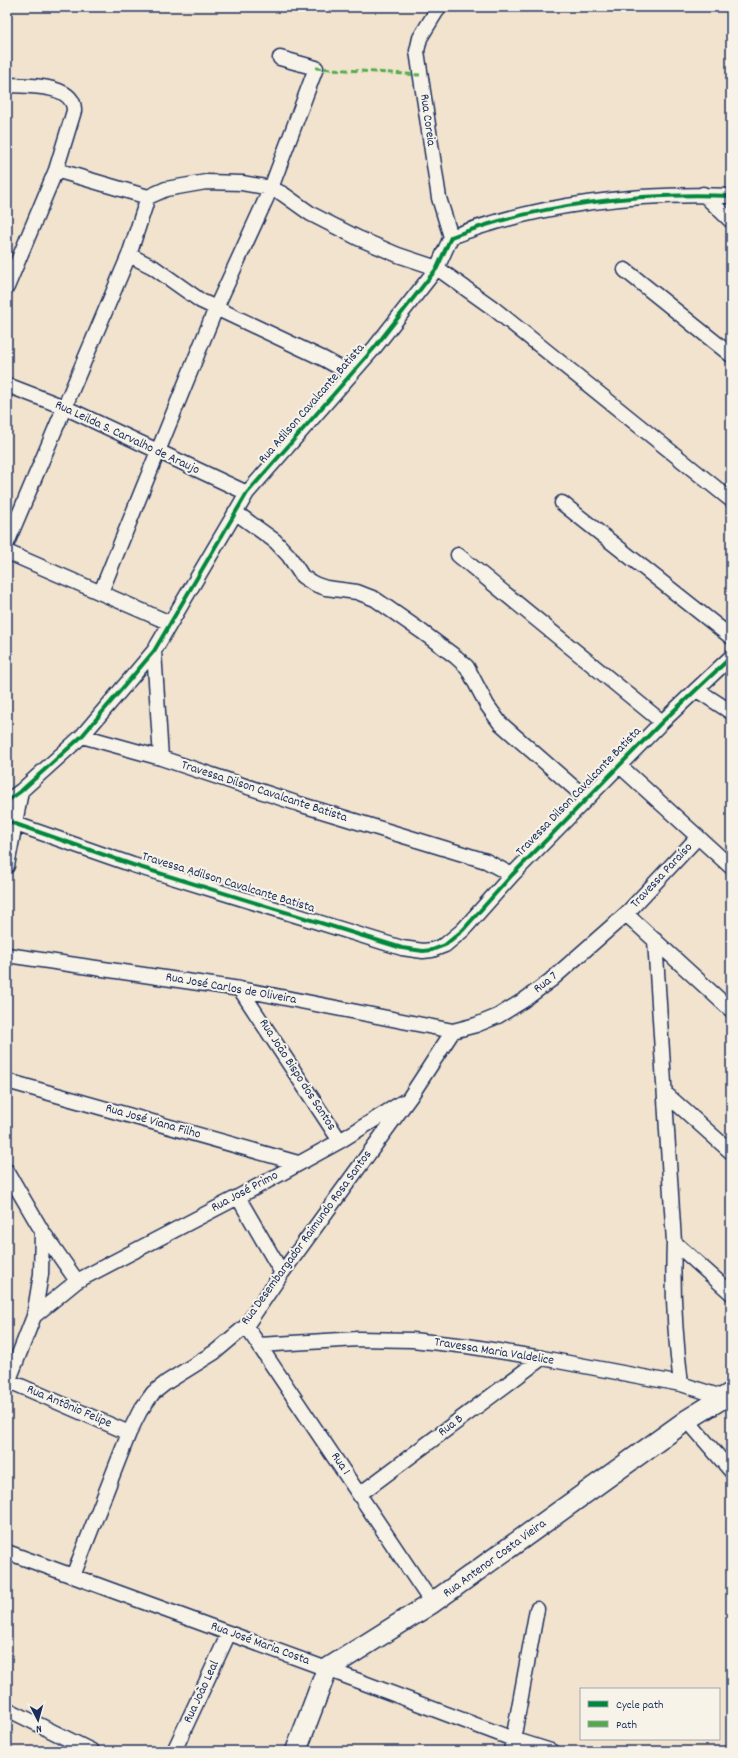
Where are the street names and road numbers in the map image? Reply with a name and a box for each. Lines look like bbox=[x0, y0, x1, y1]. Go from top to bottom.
street label: Rua Coreia bbox=[414, 93, 440, 148]
street label: Rua Adilson Cavalcante Batista bbox=[254, 339, 370, 468]
street label: Rua Leilda S. Carvalho de Araujo bbox=[51, 396, 203, 480]
street label: Travessa Dilson Cavalcante Batista bbox=[512, 722, 647, 861]
street label: Travessa Dilson Cavalcante Batista bbox=[179, 756, 350, 828]
street label: Travessa Paraíso bbox=[626, 839, 698, 913]
street label: Travessa Adilson Cavalcante Batista bbox=[139, 848, 318, 919]
street label: Rua José Carlos de Oliveira bbox=[164, 968, 299, 1010]
street label: Rua 7 bbox=[530, 968, 562, 998]
street label: Rua João Bispo dos Santos bbox=[254, 1015, 340, 1135]
street label: Rua José Viana Filho bbox=[103, 1099, 203, 1145]
street label: Rua Desembargador Raimundo Rosa Santos bbox=[237, 1147, 377, 1329]
street label: Rua José Primo bbox=[208, 1166, 282, 1218]
street label: Travessa Maria Valdelice bbox=[433, 1333, 555, 1371]
street label: Rua Antônio Felipe bbox=[24, 1381, 115, 1434]
street label: Rua B bbox=[434, 1410, 468, 1442]
street label: Rua 1 bbox=[325, 1449, 355, 1479]
street label: Rua Antenor Costa Vieira bbox=[439, 1515, 551, 1603]
street label: Rua José Maria Costa bbox=[208, 1617, 313, 1671]
street label: Rua João Leal bbox=[179, 1658, 225, 1726]

